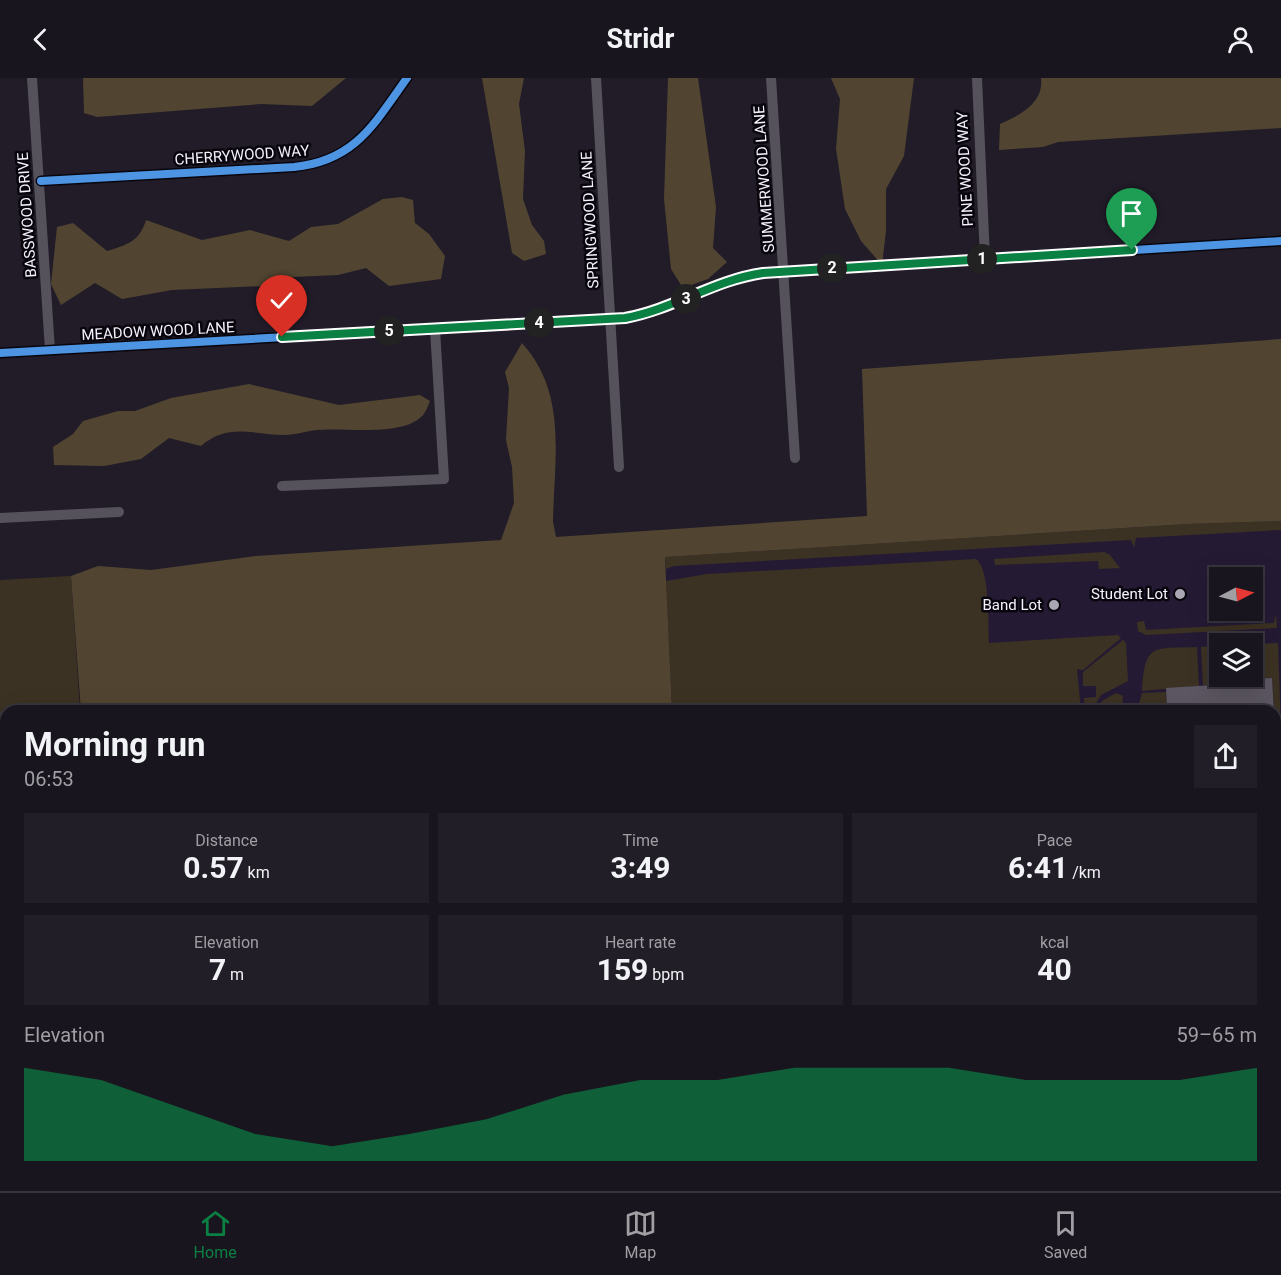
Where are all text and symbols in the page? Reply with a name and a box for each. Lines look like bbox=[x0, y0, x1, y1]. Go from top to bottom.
icon: back bbox=[24, 23, 57, 56]
text: Stridr bbox=[607, 23, 674, 55]
icon: person bbox=[1224, 23, 1257, 56]
street label: SUMMERWOOD LANE bbox=[750, 104, 778, 253]
street label: PINE WOOD WAY bbox=[953, 111, 977, 227]
street label: CHERRYWOOD WAY bbox=[174, 141, 310, 169]
street label: SPRINGWOOD LANE bbox=[577, 150, 603, 289]
street label: BASSWOOD DRIVE bbox=[14, 151, 40, 278]
pin bbox=[1106, 188, 1157, 250]
icon: arrive bbox=[1115, 197, 1148, 230]
pin: 1 bbox=[967, 244, 997, 274]
text: 1 bbox=[977, 249, 987, 268]
pin: 2 bbox=[817, 253, 847, 283]
text: 2 bbox=[827, 258, 837, 277]
pin bbox=[256, 275, 307, 337]
icon: check bbox=[265, 284, 298, 317]
pin: 3 bbox=[671, 284, 701, 314]
text: 3 bbox=[681, 289, 691, 308]
pin: 4 bbox=[524, 308, 554, 338]
text: 4 bbox=[534, 313, 544, 332]
pin: 5 bbox=[374, 316, 404, 346]
street label: MEADOW WOOD LANE bbox=[81, 318, 236, 344]
text: 5 bbox=[384, 321, 394, 340]
north arrow bbox=[1209, 567, 1263, 621]
map controls bbox=[1209, 567, 1263, 687]
place label: Student Lot bbox=[1091, 585, 1168, 603]
marker: Student Lot bbox=[1173, 587, 1187, 601]
place label: Band Lot bbox=[982, 596, 1042, 614]
marker: Band Lot bbox=[1047, 598, 1061, 612]
button: layers bbox=[1209, 633, 1263, 687]
text: Morning run bbox=[24, 725, 205, 764]
button: share bbox=[1194, 725, 1257, 788]
text: 06:53 bbox=[24, 767, 74, 791]
text: Distance bbox=[195, 831, 258, 850]
text: Time bbox=[623, 831, 658, 850]
text: Pace bbox=[1037, 831, 1072, 850]
text: 0.57 bbox=[183, 850, 244, 885]
text: 3:49 bbox=[610, 850, 671, 885]
text: 6:41 bbox=[1008, 850, 1068, 885]
text: km bbox=[244, 863, 270, 882]
text: /km bbox=[1068, 863, 1101, 882]
text: Elevation bbox=[194, 933, 259, 952]
text: Heart rate bbox=[605, 933, 676, 952]
text: kcal bbox=[1040, 933, 1069, 952]
text: 7 bbox=[209, 952, 226, 987]
text: 159 bbox=[597, 952, 648, 987]
text: 40 bbox=[1037, 952, 1072, 987]
text: m bbox=[226, 965, 244, 984]
text: bpm bbox=[648, 965, 684, 984]
text: Elevation bbox=[24, 1023, 105, 1047]
text: 59–65 m bbox=[1176, 1023, 1257, 1047]
tab: Home bbox=[194, 1207, 237, 1262]
tab: Map bbox=[624, 1207, 657, 1262]
tab: Saved bbox=[1044, 1207, 1087, 1262]

